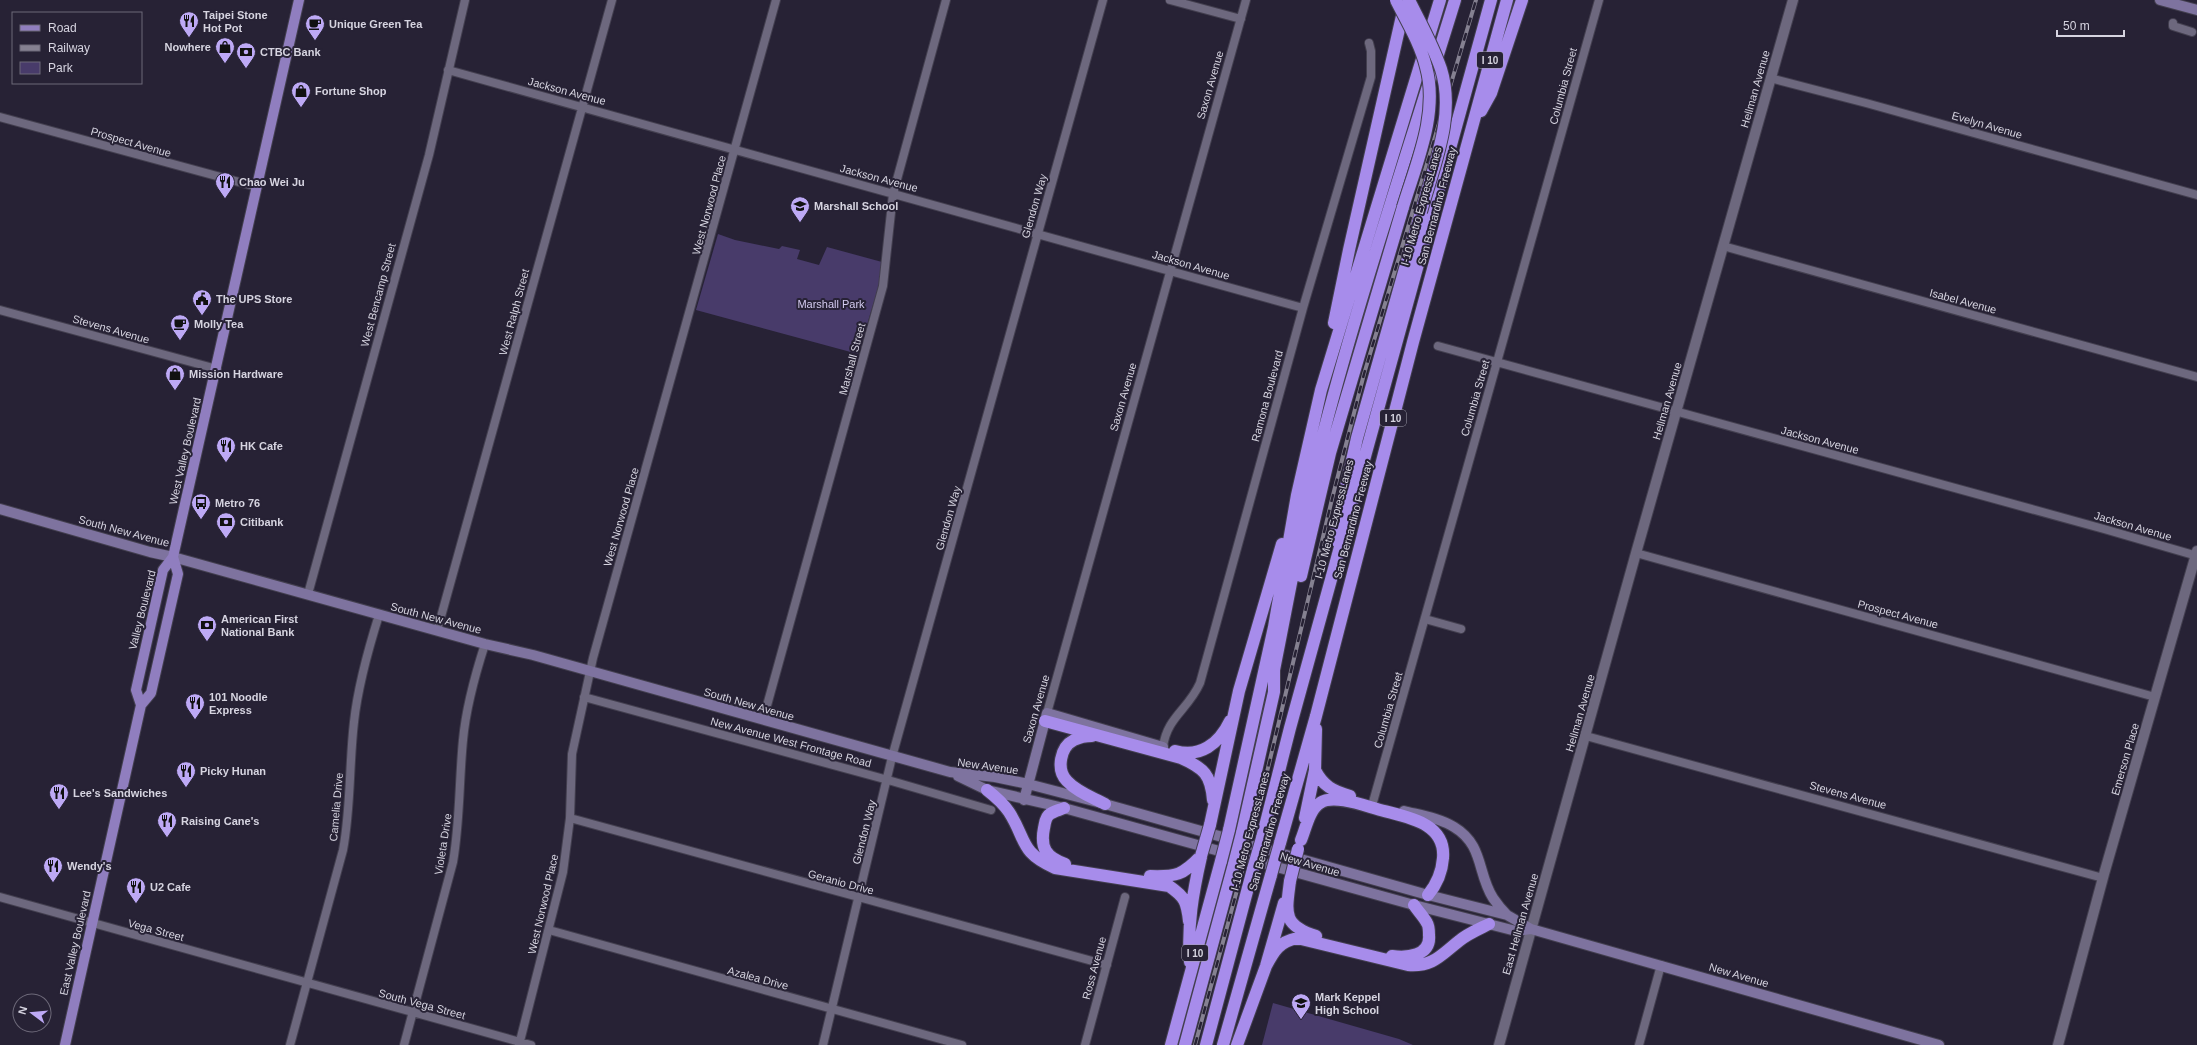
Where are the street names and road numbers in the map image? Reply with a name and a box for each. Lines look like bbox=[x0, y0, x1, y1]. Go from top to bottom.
street label: Columbia Street bbox=[1547, 46, 1579, 126]
street label: Saxon Avenue bbox=[1194, 49, 1226, 121]
street label: Hellman Avenue bbox=[1738, 49, 1772, 129]
road number: I 10 bbox=[1477, 52, 1503, 68]
street label: Jackson Avenue bbox=[527, 75, 607, 107]
street label: Evelyn Avenue bbox=[1950, 109, 2024, 141]
street label: Prospect Avenue bbox=[89, 125, 173, 159]
street label: I-10 Metro ExpressLanes bbox=[1398, 145, 1444, 267]
street label: San Bernardino Freeway bbox=[1415, 145, 1459, 266]
street label: West Norwood Place bbox=[690, 154, 728, 256]
street label: Jackson Avenue bbox=[839, 162, 919, 194]
street label: Glendon Way bbox=[1019, 172, 1049, 239]
street label: West Bencamp Street bbox=[358, 242, 398, 348]
street label: Jackson Avenue bbox=[1151, 248, 1231, 282]
street label: West Ralph Street bbox=[497, 267, 531, 357]
street label: Isabel Avenue bbox=[1928, 286, 1998, 316]
street label: Stevens Avenue bbox=[71, 312, 151, 346]
street label: Marshall Street bbox=[837, 322, 867, 396]
street label: Ramona Boulevard bbox=[1249, 349, 1285, 443]
street label: Columbia Street bbox=[1458, 358, 1492, 438]
street label: Saxon Avenue bbox=[1107, 361, 1139, 433]
street label: Hellman Avenue bbox=[1650, 361, 1684, 441]
street label: West Valley Boulevard bbox=[167, 396, 203, 506]
road number: I 10 bbox=[1380, 410, 1406, 426]
street label: Jackson Avenue bbox=[1780, 424, 1860, 456]
street label: I-10 Metro ExpressLanes bbox=[1312, 458, 1356, 580]
street label: San Bernardino Freeway bbox=[1331, 459, 1375, 580]
street label: West Norwood Place bbox=[601, 466, 641, 568]
street label: Glendon Way bbox=[933, 484, 963, 551]
street label: Jackson Avenue bbox=[2093, 509, 2173, 543]
street label: South New Avenue bbox=[77, 513, 171, 549]
street label: Valley Boulevard bbox=[126, 569, 158, 651]
street label: Prospect Avenue bbox=[1856, 597, 1940, 631]
street label: South New Avenue bbox=[389, 600, 483, 636]
street label: Columbia Street bbox=[1371, 670, 1405, 750]
street label: Saxon Avenue bbox=[1020, 673, 1052, 745]
street label: Hellman Avenue bbox=[1563, 673, 1597, 753]
street label: South New Avenue bbox=[702, 685, 796, 723]
street label: New Avenue West Frontage Road bbox=[709, 715, 873, 769]
street label: Emerson Place bbox=[2109, 721, 2141, 797]
street label: New Avenue bbox=[957, 756, 1019, 776]
street label: I-10 Metro ExpressLanes bbox=[1228, 770, 1272, 892]
street label: San Bernardino Freeway bbox=[1246, 771, 1292, 892]
street label: Camelia Drive bbox=[327, 772, 345, 842]
street label: Stevens Avenue bbox=[1808, 779, 1888, 811]
street label: Glendon Way bbox=[850, 798, 878, 866]
street label: Violeta Drive bbox=[432, 812, 454, 876]
street label: New Avenue bbox=[1279, 850, 1341, 878]
street label: West Norwood Place bbox=[526, 853, 560, 955]
street label: Geranio Drive bbox=[807, 867, 875, 897]
street label: East Hellman Avenue bbox=[1500, 872, 1540, 976]
street label: East Valley Boulevard bbox=[57, 890, 93, 996]
street label: Vega Street bbox=[127, 917, 185, 943]
street label: Ross Avenue bbox=[1080, 935, 1108, 1001]
road number: I 10 bbox=[1182, 945, 1208, 961]
street label: New Avenue bbox=[1708, 961, 1770, 989]
street label: Azalea Drive bbox=[726, 964, 790, 992]
street label: South Vega Street bbox=[377, 987, 467, 1021]

